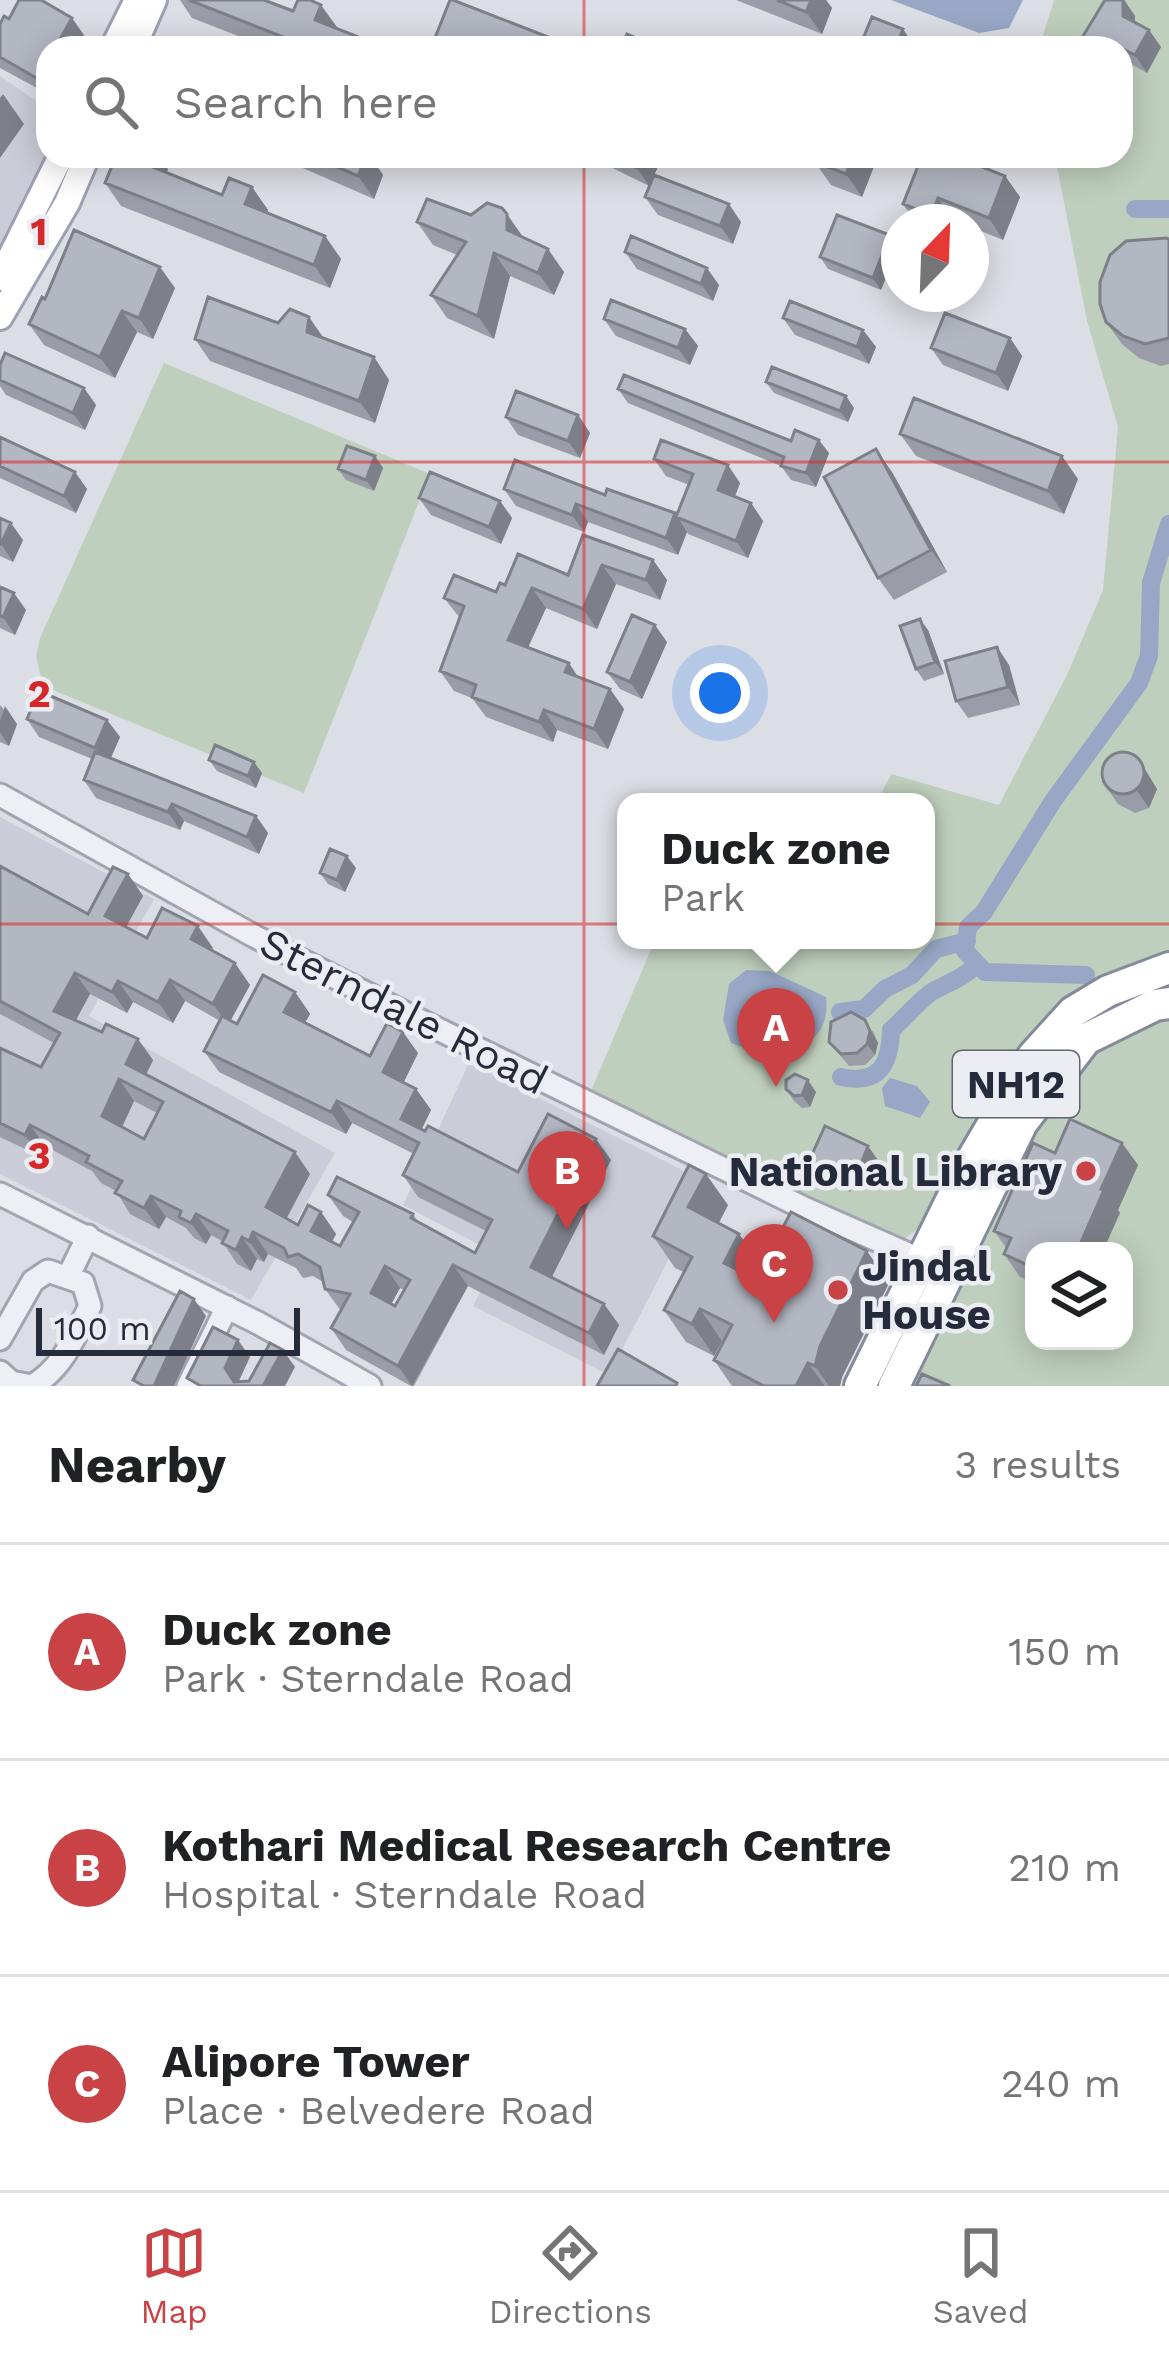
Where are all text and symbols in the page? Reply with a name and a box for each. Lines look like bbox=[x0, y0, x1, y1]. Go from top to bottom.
search box bbox=[36, 36, 1133, 168]
icon: search bbox=[78, 69, 144, 135]
text: Search here bbox=[174, 76, 438, 129]
north arrow bbox=[881, 204, 989, 312]
text: 1 bbox=[31, 209, 47, 254]
your location bbox=[690, 663, 750, 723]
text: 2 bbox=[27, 671, 51, 716]
popup bbox=[617, 793, 935, 949]
text: Duck zone bbox=[661, 822, 891, 875]
text: Park bbox=[661, 875, 745, 920]
street label: Sterndale Road bbox=[252, 917, 556, 1105]
pin: A bbox=[737, 988, 815, 1087]
road number: NH12 bbox=[953, 1051, 1079, 1117]
pin: B bbox=[528, 1131, 606, 1230]
text: 3 bbox=[27, 1133, 51, 1178]
place label: National Library bbox=[729, 1147, 1062, 1196]
marker: National Library bbox=[1073, 1158, 1099, 1184]
pin: C bbox=[735, 1224, 813, 1323]
place label: Jindal House bbox=[862, 1242, 991, 1339]
map controls bbox=[1025, 1242, 1133, 1350]
button: layers bbox=[1025, 1242, 1133, 1350]
marker: Jindal House bbox=[825, 1277, 851, 1303]
scale bar bbox=[36, 1302, 300, 1355]
text: 100 m bbox=[54, 1309, 151, 1348]
text: Nearby bbox=[48, 1435, 226, 1494]
text: 3 results bbox=[955, 1442, 1121, 1487]
text: Duck zone bbox=[162, 1603, 392, 1656]
text: A bbox=[74, 1629, 100, 1674]
text: 150 m bbox=[1008, 1629, 1121, 1674]
text: Park · Sterndale Road bbox=[162, 1656, 574, 1701]
text: Kothari Medical Research Centre bbox=[162, 1819, 892, 1872]
text: B bbox=[74, 1845, 100, 1890]
text: 210 m bbox=[1008, 1845, 1121, 1890]
text: Hospital · Sterndale Road bbox=[162, 1872, 647, 1917]
text: Alipore Tower bbox=[162, 2035, 470, 2088]
text: C bbox=[74, 2061, 100, 2106]
text: 240 m bbox=[1001, 2061, 1121, 2106]
text: Place · Belvedere Road bbox=[162, 2088, 595, 2133]
tab: Map bbox=[140, 2220, 208, 2331]
tab: Directions bbox=[489, 2220, 652, 2331]
tab: Saved bbox=[933, 2220, 1029, 2331]

